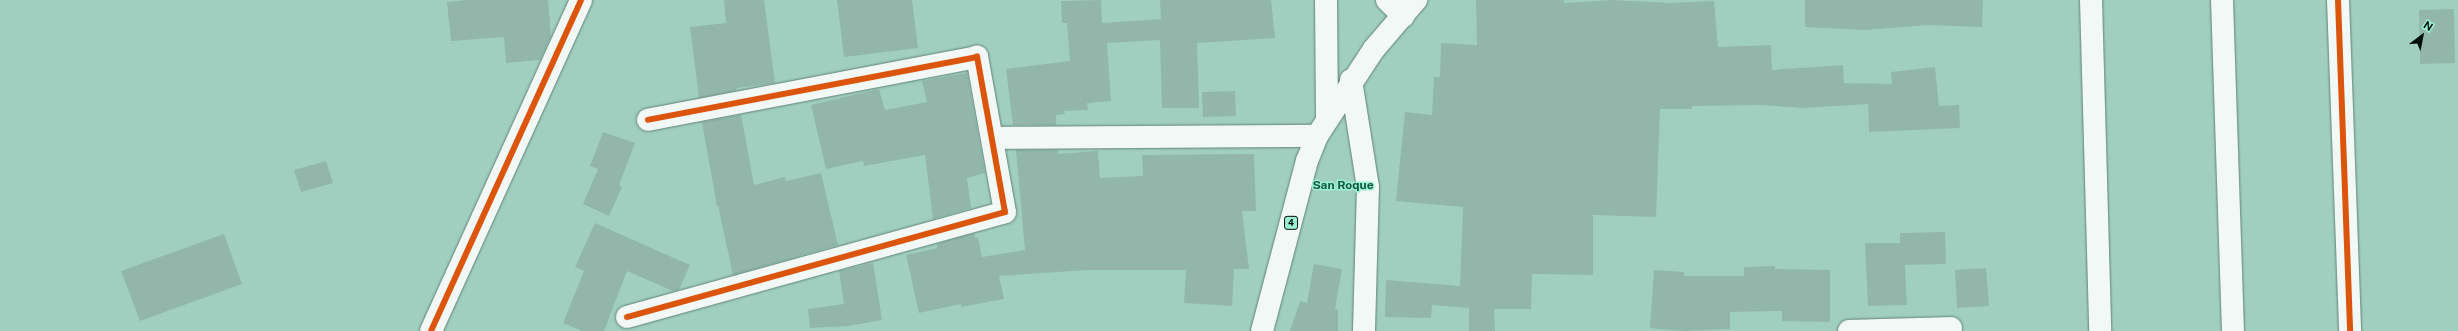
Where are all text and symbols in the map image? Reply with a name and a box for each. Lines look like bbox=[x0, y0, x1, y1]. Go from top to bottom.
north arrow bbox=[2402, 16, 2442, 56]
text: N bbox=[2422, 18, 2435, 33]
district label: San Roque bbox=[1312, 179, 1374, 193]
road number: 4 bbox=[1284, 216, 1298, 230]

